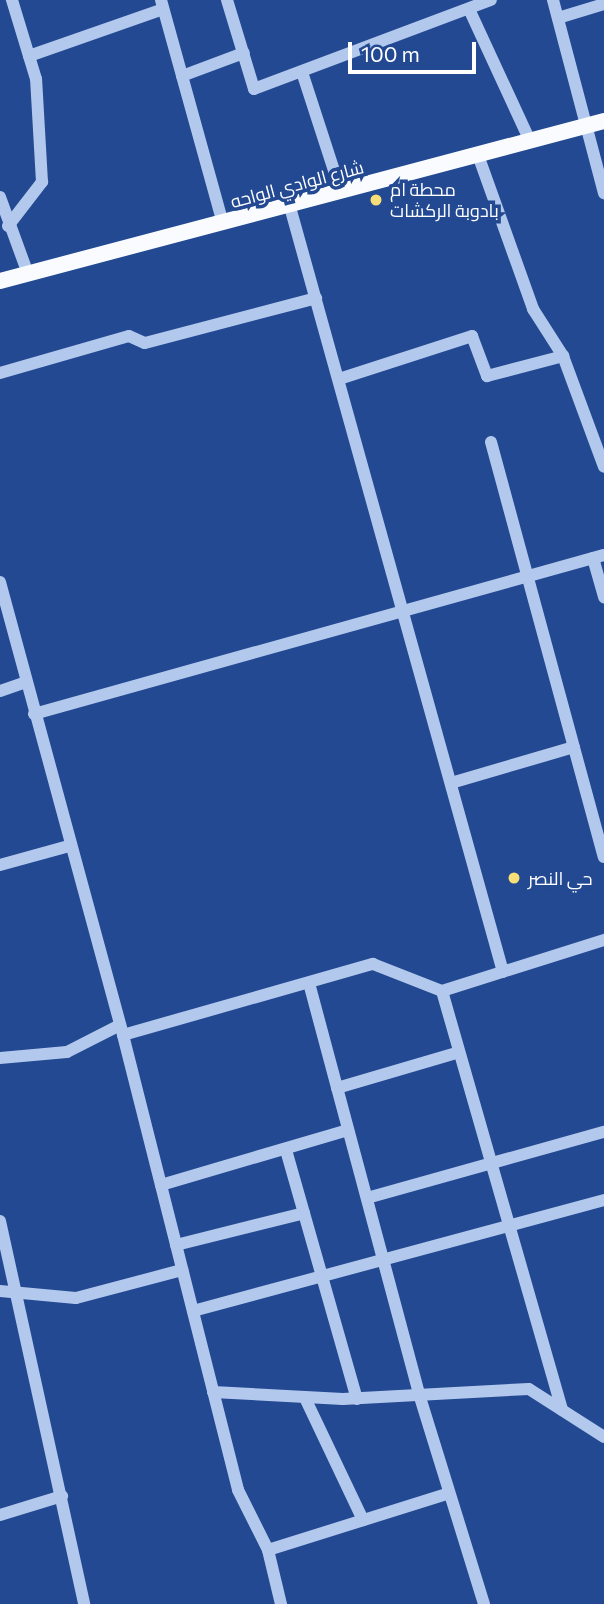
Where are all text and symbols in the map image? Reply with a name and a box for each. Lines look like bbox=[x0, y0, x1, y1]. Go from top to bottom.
scale bar bbox=[352, 28, 480, 72]
text: 100 m bbox=[361, 41, 420, 66]
street label: شارع الوادي الواحه bbox=[228, 156, 366, 212]
place label: محطة ام بادوبة الركشات bbox=[390, 179, 499, 222]
marker: محطة ام بادوبة الركشات bbox=[368, 192, 384, 208]
place label: حي النصر bbox=[528, 867, 593, 889]
marker: حي النصر bbox=[506, 870, 522, 886]

